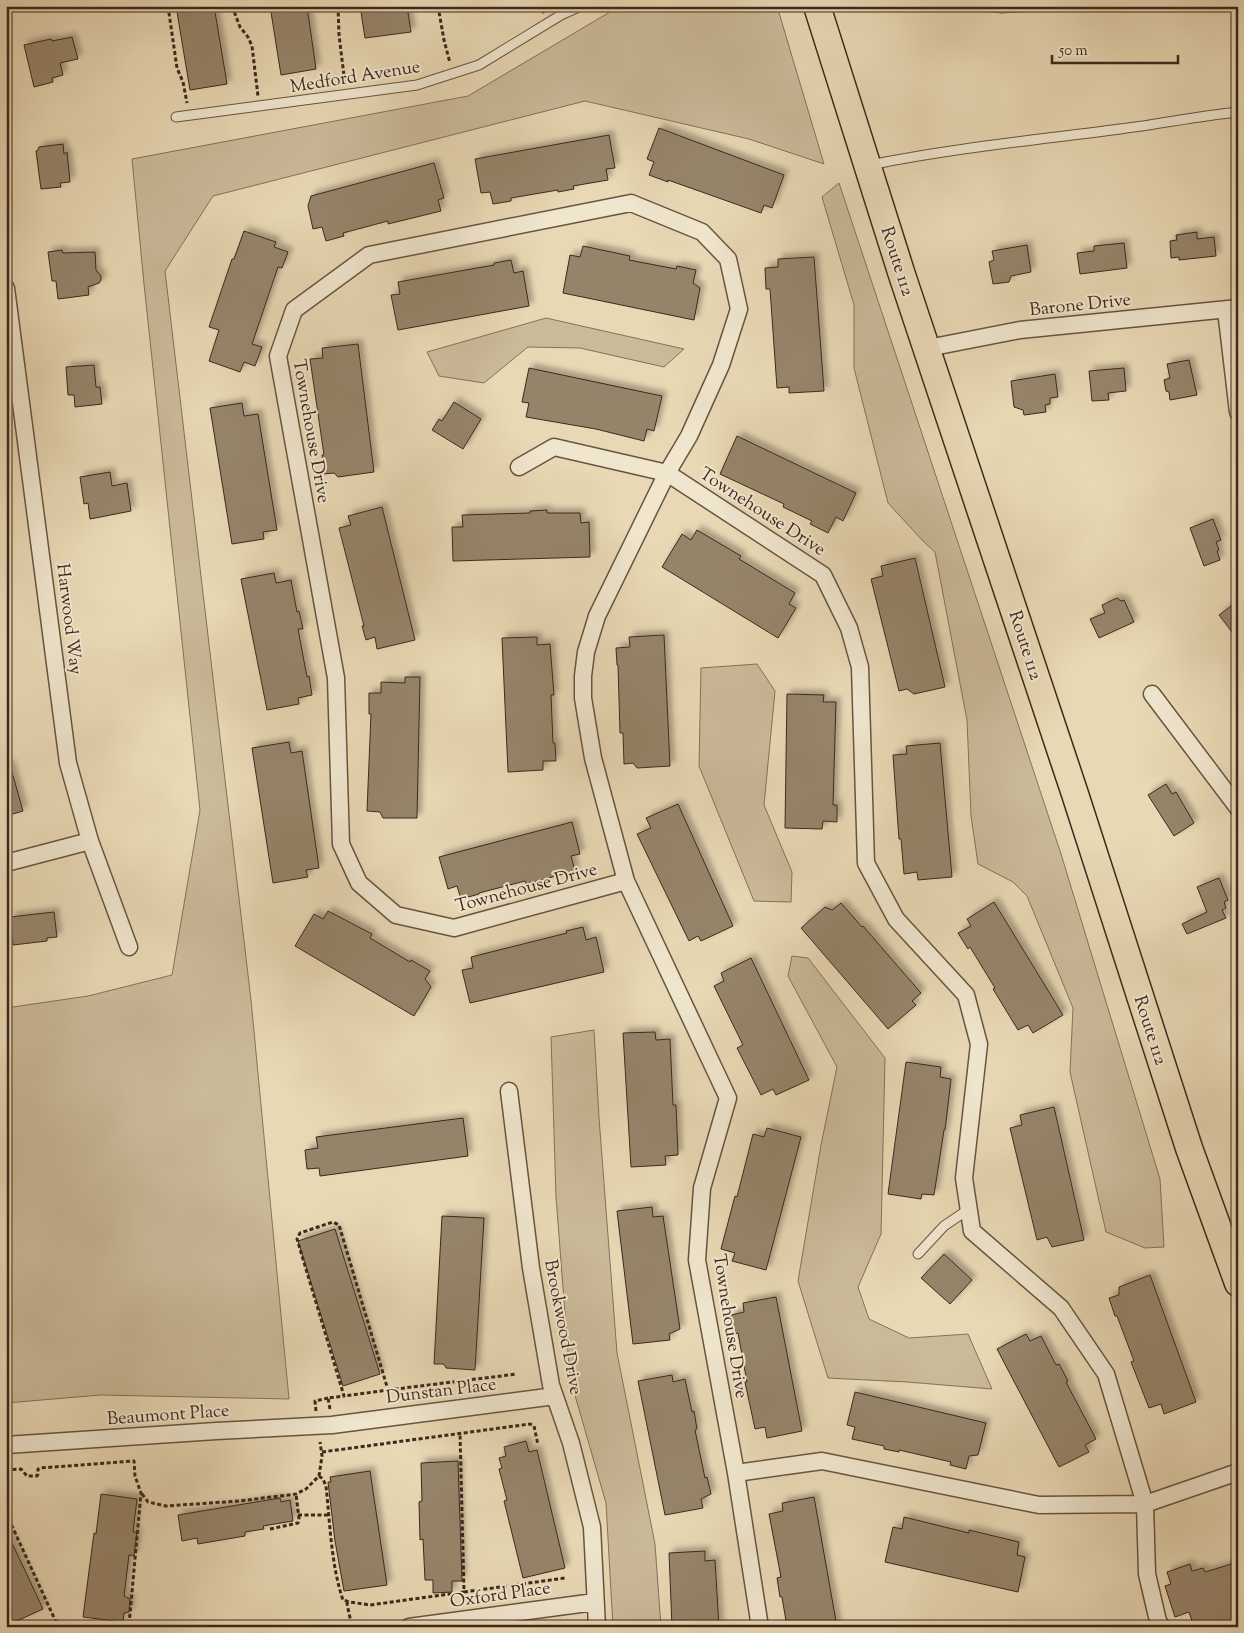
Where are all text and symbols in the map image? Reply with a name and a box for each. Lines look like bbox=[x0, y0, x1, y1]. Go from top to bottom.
scale bar bbox=[1052, 32, 1178, 64]
text: 50 m bbox=[1058, 41, 1088, 62]
street label: Medford Avenue bbox=[288, 55, 422, 101]
street label: Route 112 bbox=[873, 224, 920, 300]
street label: Barone Drive bbox=[1028, 288, 1132, 324]
street label: Townehouse Drive bbox=[285, 357, 335, 505]
street label: Townehouse Drive bbox=[694, 462, 830, 563]
street label: Harwood Way bbox=[48, 562, 88, 676]
street label: Route 112 bbox=[1001, 608, 1048, 684]
street label: Townehouse Drive bbox=[453, 858, 600, 920]
street label: Route 112 bbox=[1126, 993, 1173, 1069]
street label: Townehouse Drive bbox=[705, 1252, 753, 1400]
street label: Brookwood Drive bbox=[536, 1258, 588, 1397]
street label: Dunstan Place bbox=[385, 1372, 498, 1412]
street label: Beaumont Place bbox=[106, 1399, 230, 1433]
street label: Oxford Place bbox=[448, 1576, 552, 1616]

